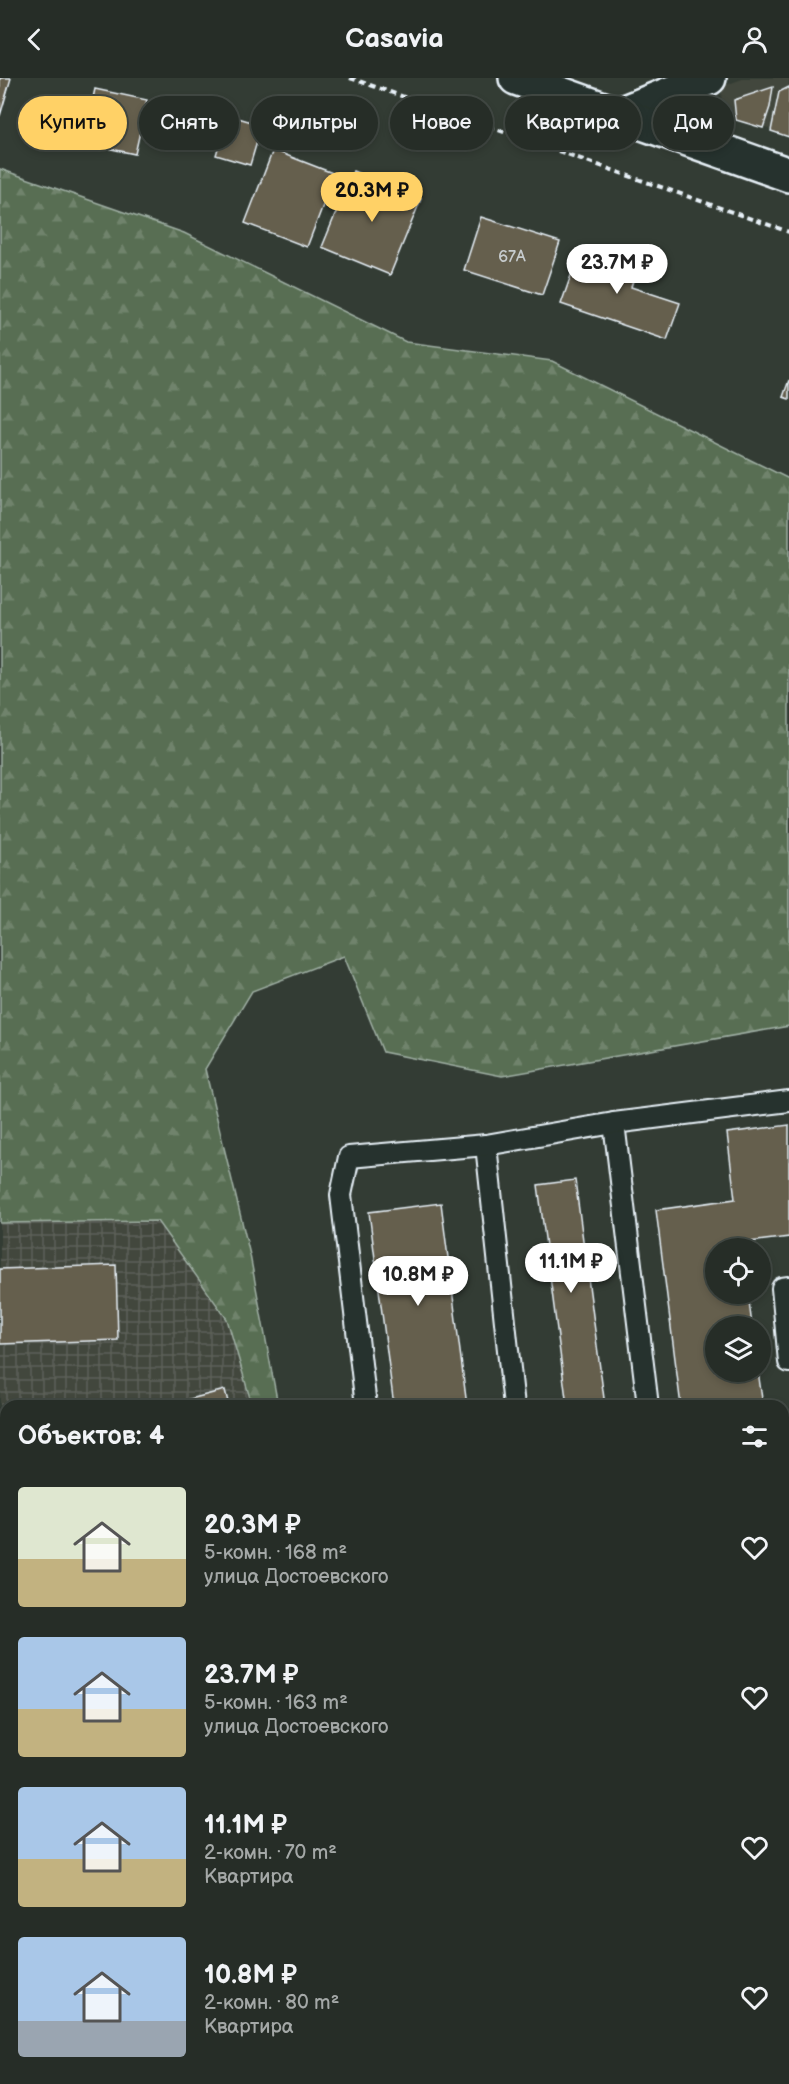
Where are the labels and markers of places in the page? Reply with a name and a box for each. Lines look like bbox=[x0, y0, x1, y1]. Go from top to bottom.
pin: 20.3M ₽ bbox=[317, 172, 427, 223]
pin: 23.7M ₽ bbox=[562, 244, 672, 295]
pin: 11.1M ₽ bbox=[516, 1243, 626, 1294]
pin: 10.8M ₽ bbox=[363, 1256, 473, 1307]

